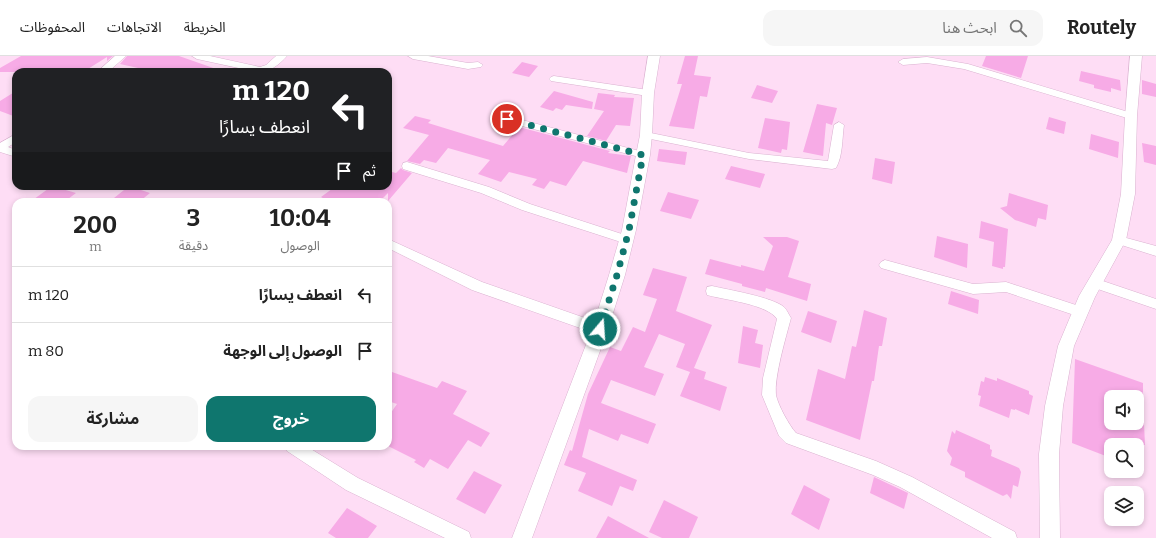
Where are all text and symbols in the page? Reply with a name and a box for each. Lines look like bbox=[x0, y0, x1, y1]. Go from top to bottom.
search box bbox=[763, 10, 1043, 46]
text: Routely bbox=[1067, 16, 1136, 39]
icon: search bbox=[1007, 17, 1029, 39]
text: المحفوظات bbox=[20, 19, 85, 36]
text: الاتجاهات bbox=[107, 19, 162, 36]
text: الخريطة bbox=[184, 19, 226, 36]
text: ابحث هنا bbox=[942, 19, 997, 37]
text: 120 m bbox=[233, 74, 310, 107]
icon: left bbox=[324, 84, 376, 136]
pin bbox=[490, 102, 524, 136]
icon: arrive bbox=[496, 108, 518, 130]
text: انعطف يسارًا bbox=[219, 116, 310, 138]
icon: arrive bbox=[333, 160, 355, 182]
text: ثم bbox=[363, 162, 376, 180]
text: 3 bbox=[187, 204, 200, 232]
text: 10:04 bbox=[270, 204, 331, 232]
text: 200 bbox=[73, 211, 117, 239]
text: دقيقة bbox=[179, 238, 208, 253]
text: الوصول bbox=[280, 238, 320, 253]
text: m bbox=[89, 239, 102, 254]
icon: left bbox=[354, 284, 376, 306]
text: 120 m bbox=[28, 286, 69, 304]
text: انعطف يسارًا bbox=[259, 286, 342, 304]
position arrow bbox=[579, 308, 621, 350]
icon: arrive bbox=[354, 340, 376, 362]
text: 80 m bbox=[28, 342, 64, 360]
text: الوصول إلى الوجهة bbox=[223, 342, 342, 360]
map controls bbox=[1104, 390, 1144, 526]
button: sound bbox=[1104, 390, 1144, 430]
button: مشاركة bbox=[28, 396, 198, 442]
button: خروج bbox=[206, 396, 376, 442]
button: search bbox=[1104, 438, 1144, 478]
button: layers bbox=[1104, 486, 1144, 526]

